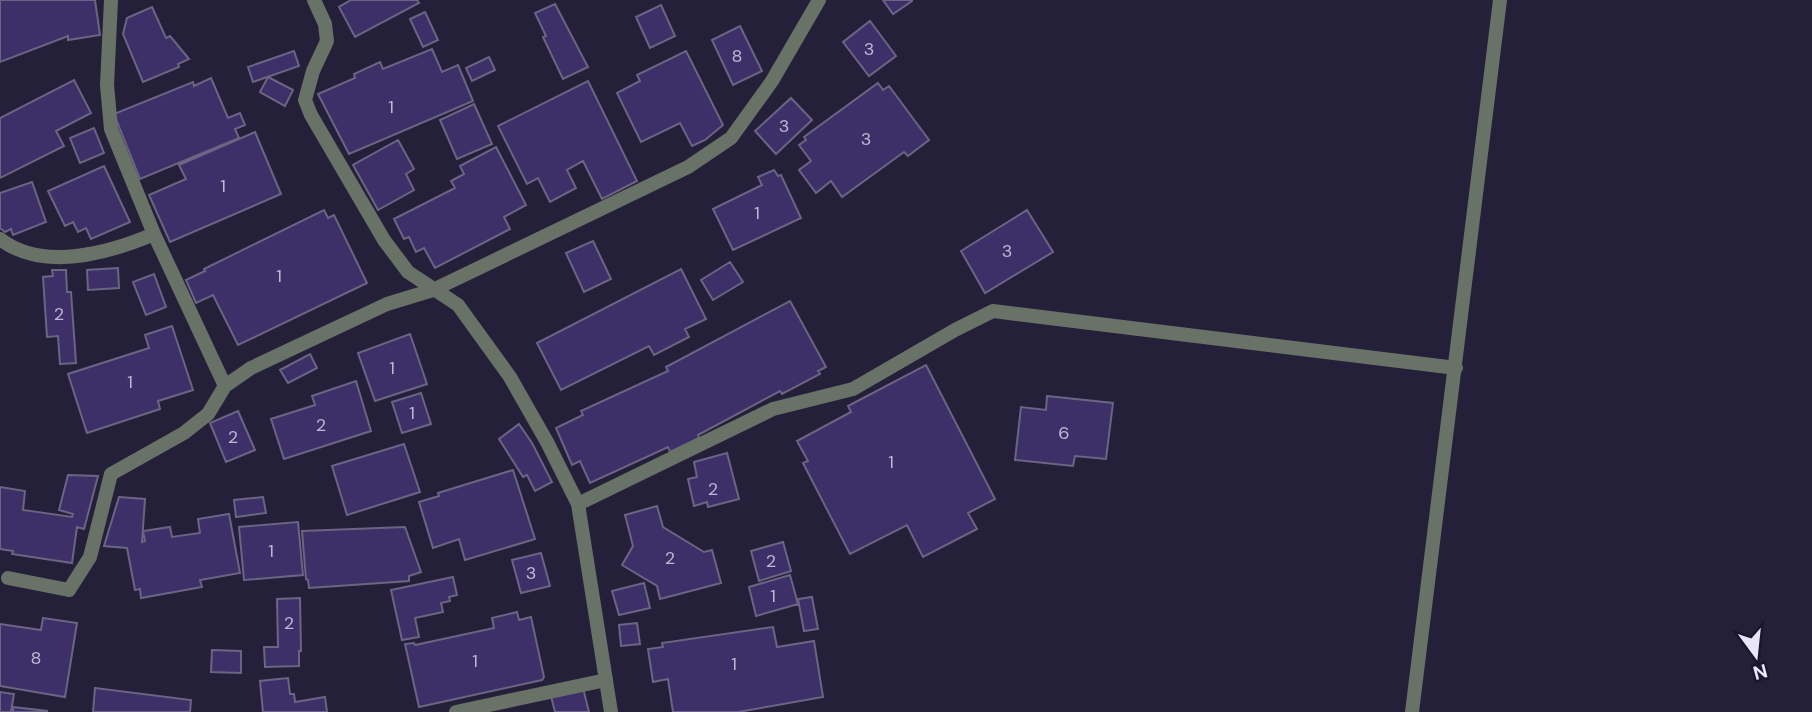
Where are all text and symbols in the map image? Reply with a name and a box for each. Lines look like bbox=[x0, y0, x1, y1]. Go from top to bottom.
house number: 3 bbox=[864, 37, 874, 61]
house number: 8 bbox=[732, 44, 742, 68]
house number: 1 bbox=[388, 95, 394, 119]
house number: 3 bbox=[779, 114, 789, 138]
house number: 3 bbox=[861, 127, 871, 151]
house number: 1 bbox=[220, 174, 226, 198]
house number: 1 bbox=[754, 201, 760, 225]
house number: 3 bbox=[1002, 239, 1012, 263]
house number: 1 bbox=[276, 264, 282, 288]
house number: 2 bbox=[54, 302, 64, 326]
house number: 1 bbox=[389, 356, 395, 380]
house number: 1 bbox=[127, 370, 133, 394]
house number: 1 bbox=[409, 401, 415, 425]
house number: 2 bbox=[316, 413, 326, 437]
house number: 6 bbox=[1058, 421, 1070, 445]
house number: 2 bbox=[228, 425, 238, 449]
house number: 1 bbox=[888, 450, 894, 474]
house number: 2 bbox=[708, 477, 718, 501]
house number: 1 bbox=[268, 539, 274, 563]
house number: 2 bbox=[665, 546, 675, 570]
house number: 2 bbox=[766, 549, 776, 573]
house number: 3 bbox=[526, 561, 536, 585]
house number: 1 bbox=[770, 584, 776, 608]
house number: 2 bbox=[284, 611, 294, 635]
north arrow bbox=[1721, 621, 1791, 691]
house number: 8 bbox=[31, 646, 41, 670]
house number: 1 bbox=[472, 649, 478, 673]
house number: 1 bbox=[731, 652, 737, 676]
text: N bbox=[1750, 658, 1770, 686]

